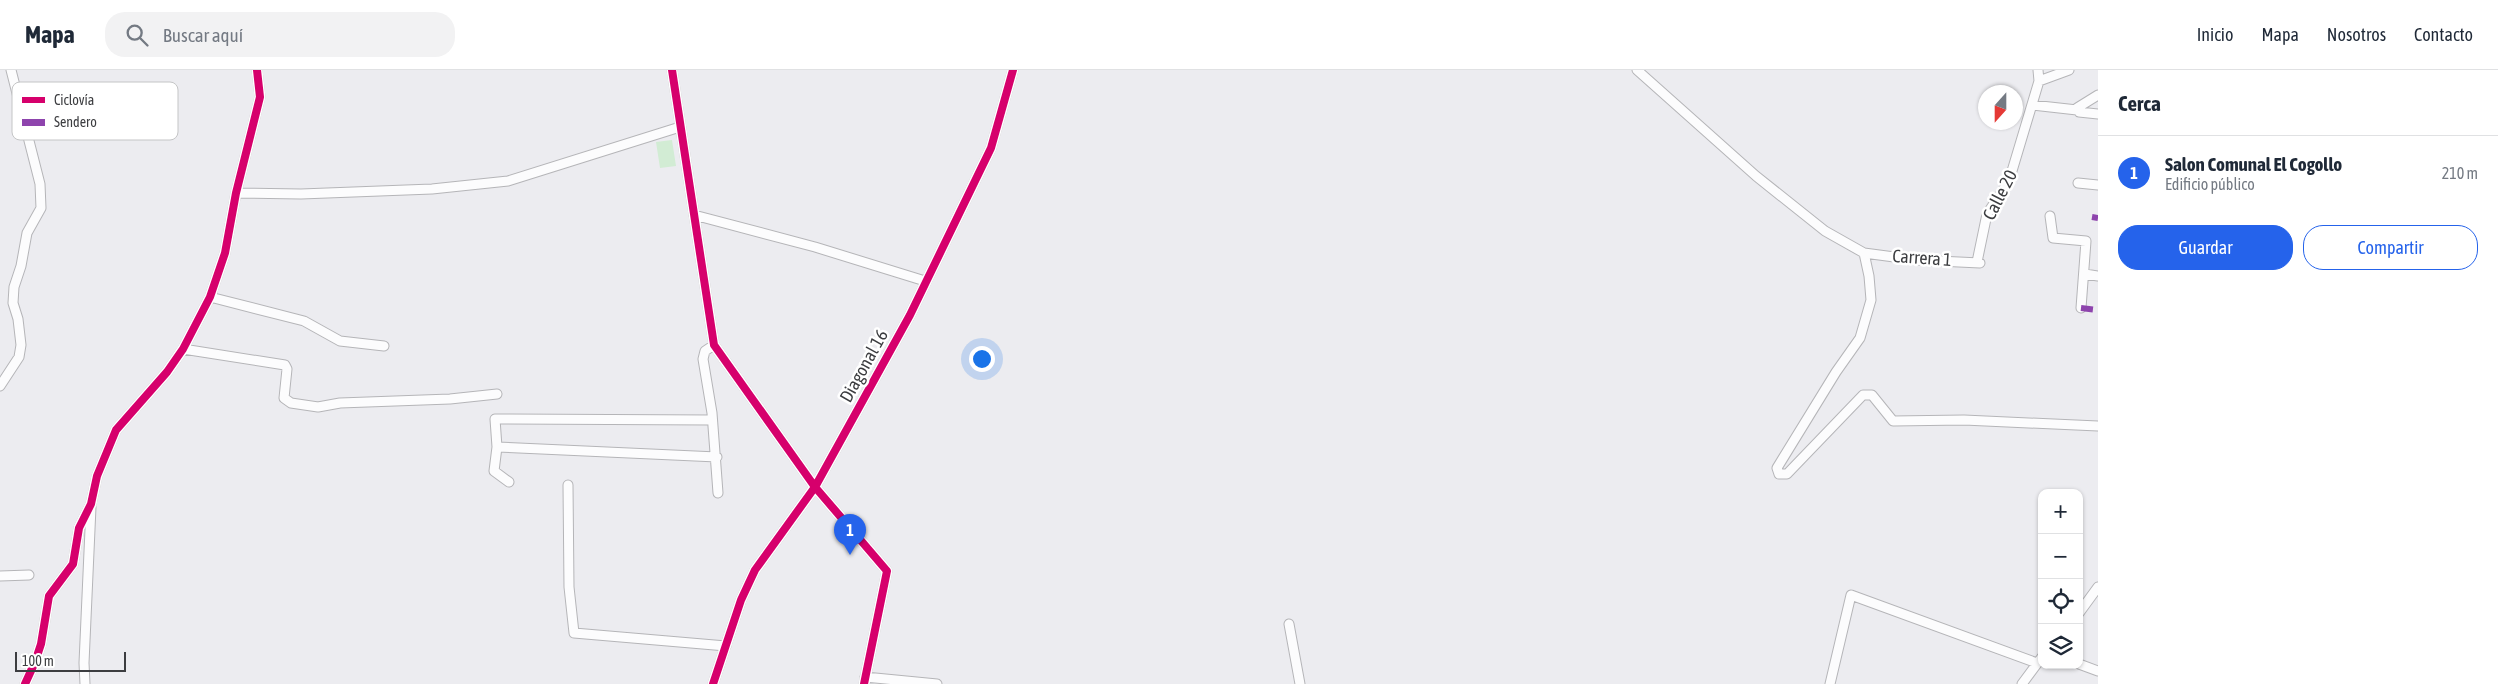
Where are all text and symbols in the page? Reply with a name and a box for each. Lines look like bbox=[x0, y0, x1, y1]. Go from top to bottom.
search box bbox=[105, 12, 455, 57]
text: Mapa bbox=[25, 21, 75, 48]
icon: search bbox=[123, 21, 151, 49]
text: Buscar aquí bbox=[163, 24, 243, 46]
text: Inicio bbox=[2197, 24, 2233, 45]
text: Mapa bbox=[2261, 24, 2299, 45]
text: Nosotros bbox=[2327, 24, 2386, 45]
text: Contacto bbox=[2414, 24, 2473, 45]
legend bbox=[12, 82, 178, 140]
north arrow bbox=[1978, 85, 2023, 130]
text: Cerca bbox=[2118, 91, 2161, 115]
text: Ciclovía bbox=[54, 92, 94, 108]
text: Sendero bbox=[54, 114, 97, 130]
text: Salon Comunal El Cogollo bbox=[2165, 153, 2342, 175]
text: 1 bbox=[2130, 164, 2138, 182]
text: 210 m bbox=[2442, 164, 2478, 182]
street label: Calle 20 bbox=[1978, 166, 2021, 223]
text: Edificio público bbox=[2165, 175, 2255, 193]
button: Guardar bbox=[2118, 225, 2293, 270]
button: Compartir bbox=[2303, 225, 2478, 270]
street label: Carrera 1 bbox=[1892, 245, 1952, 270]
street label: Diagonal 16 bbox=[835, 326, 892, 406]
your location bbox=[969, 346, 995, 372]
map controls bbox=[2038, 489, 2083, 669]
button: + bbox=[2038, 489, 2083, 534]
pin: 1 bbox=[834, 514, 866, 555]
button: − bbox=[2038, 534, 2083, 579]
button: locate bbox=[2038, 579, 2083, 624]
button: layers bbox=[2038, 624, 2083, 669]
scale bar bbox=[15, 649, 126, 672]
text: 100 m bbox=[22, 653, 54, 669]

